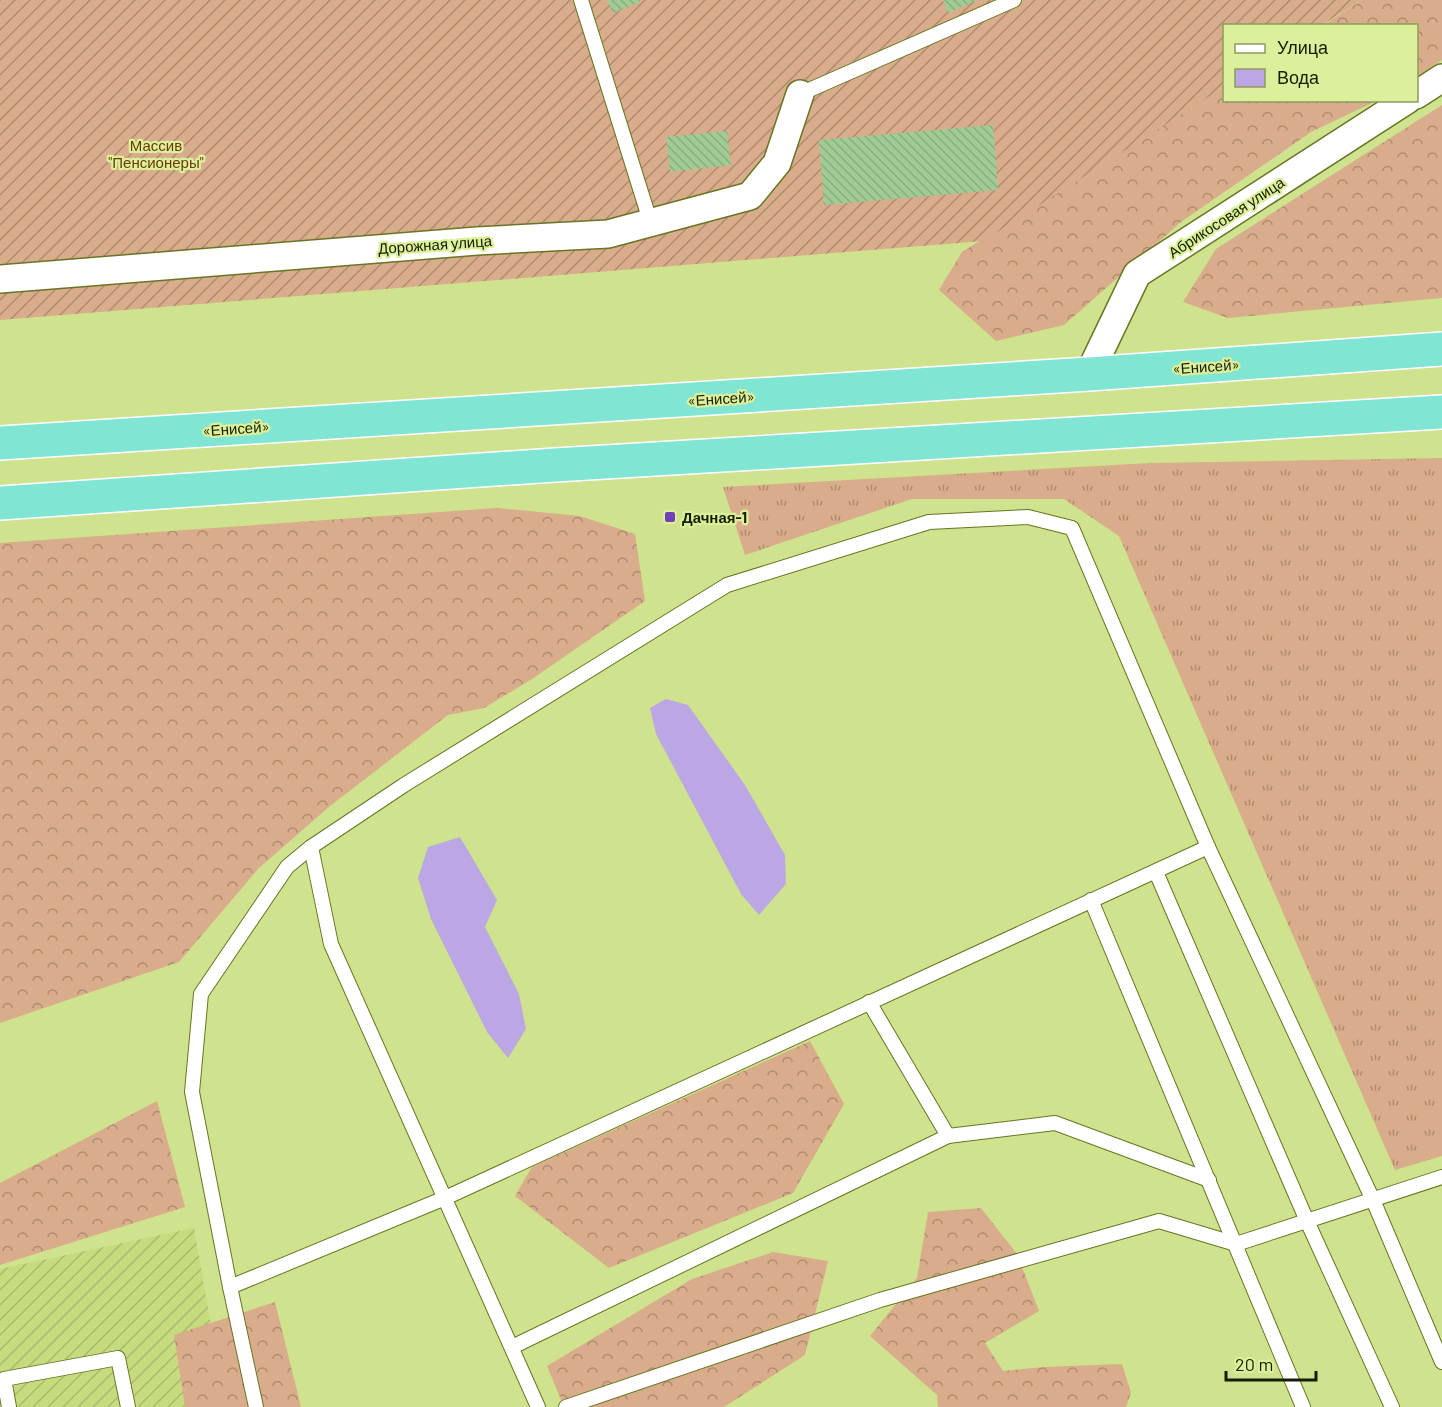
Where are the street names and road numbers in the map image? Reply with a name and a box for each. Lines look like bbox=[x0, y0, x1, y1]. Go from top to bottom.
street label: Абрикосовая улица bbox=[1165, 172, 1288, 261]
street label: Дорожная улица bbox=[377, 231, 493, 257]
street label: «Енисей» bbox=[1172, 355, 1240, 377]
street label: «Енисей» bbox=[687, 387, 755, 409]
street label: «Енисей» bbox=[202, 417, 270, 439]

